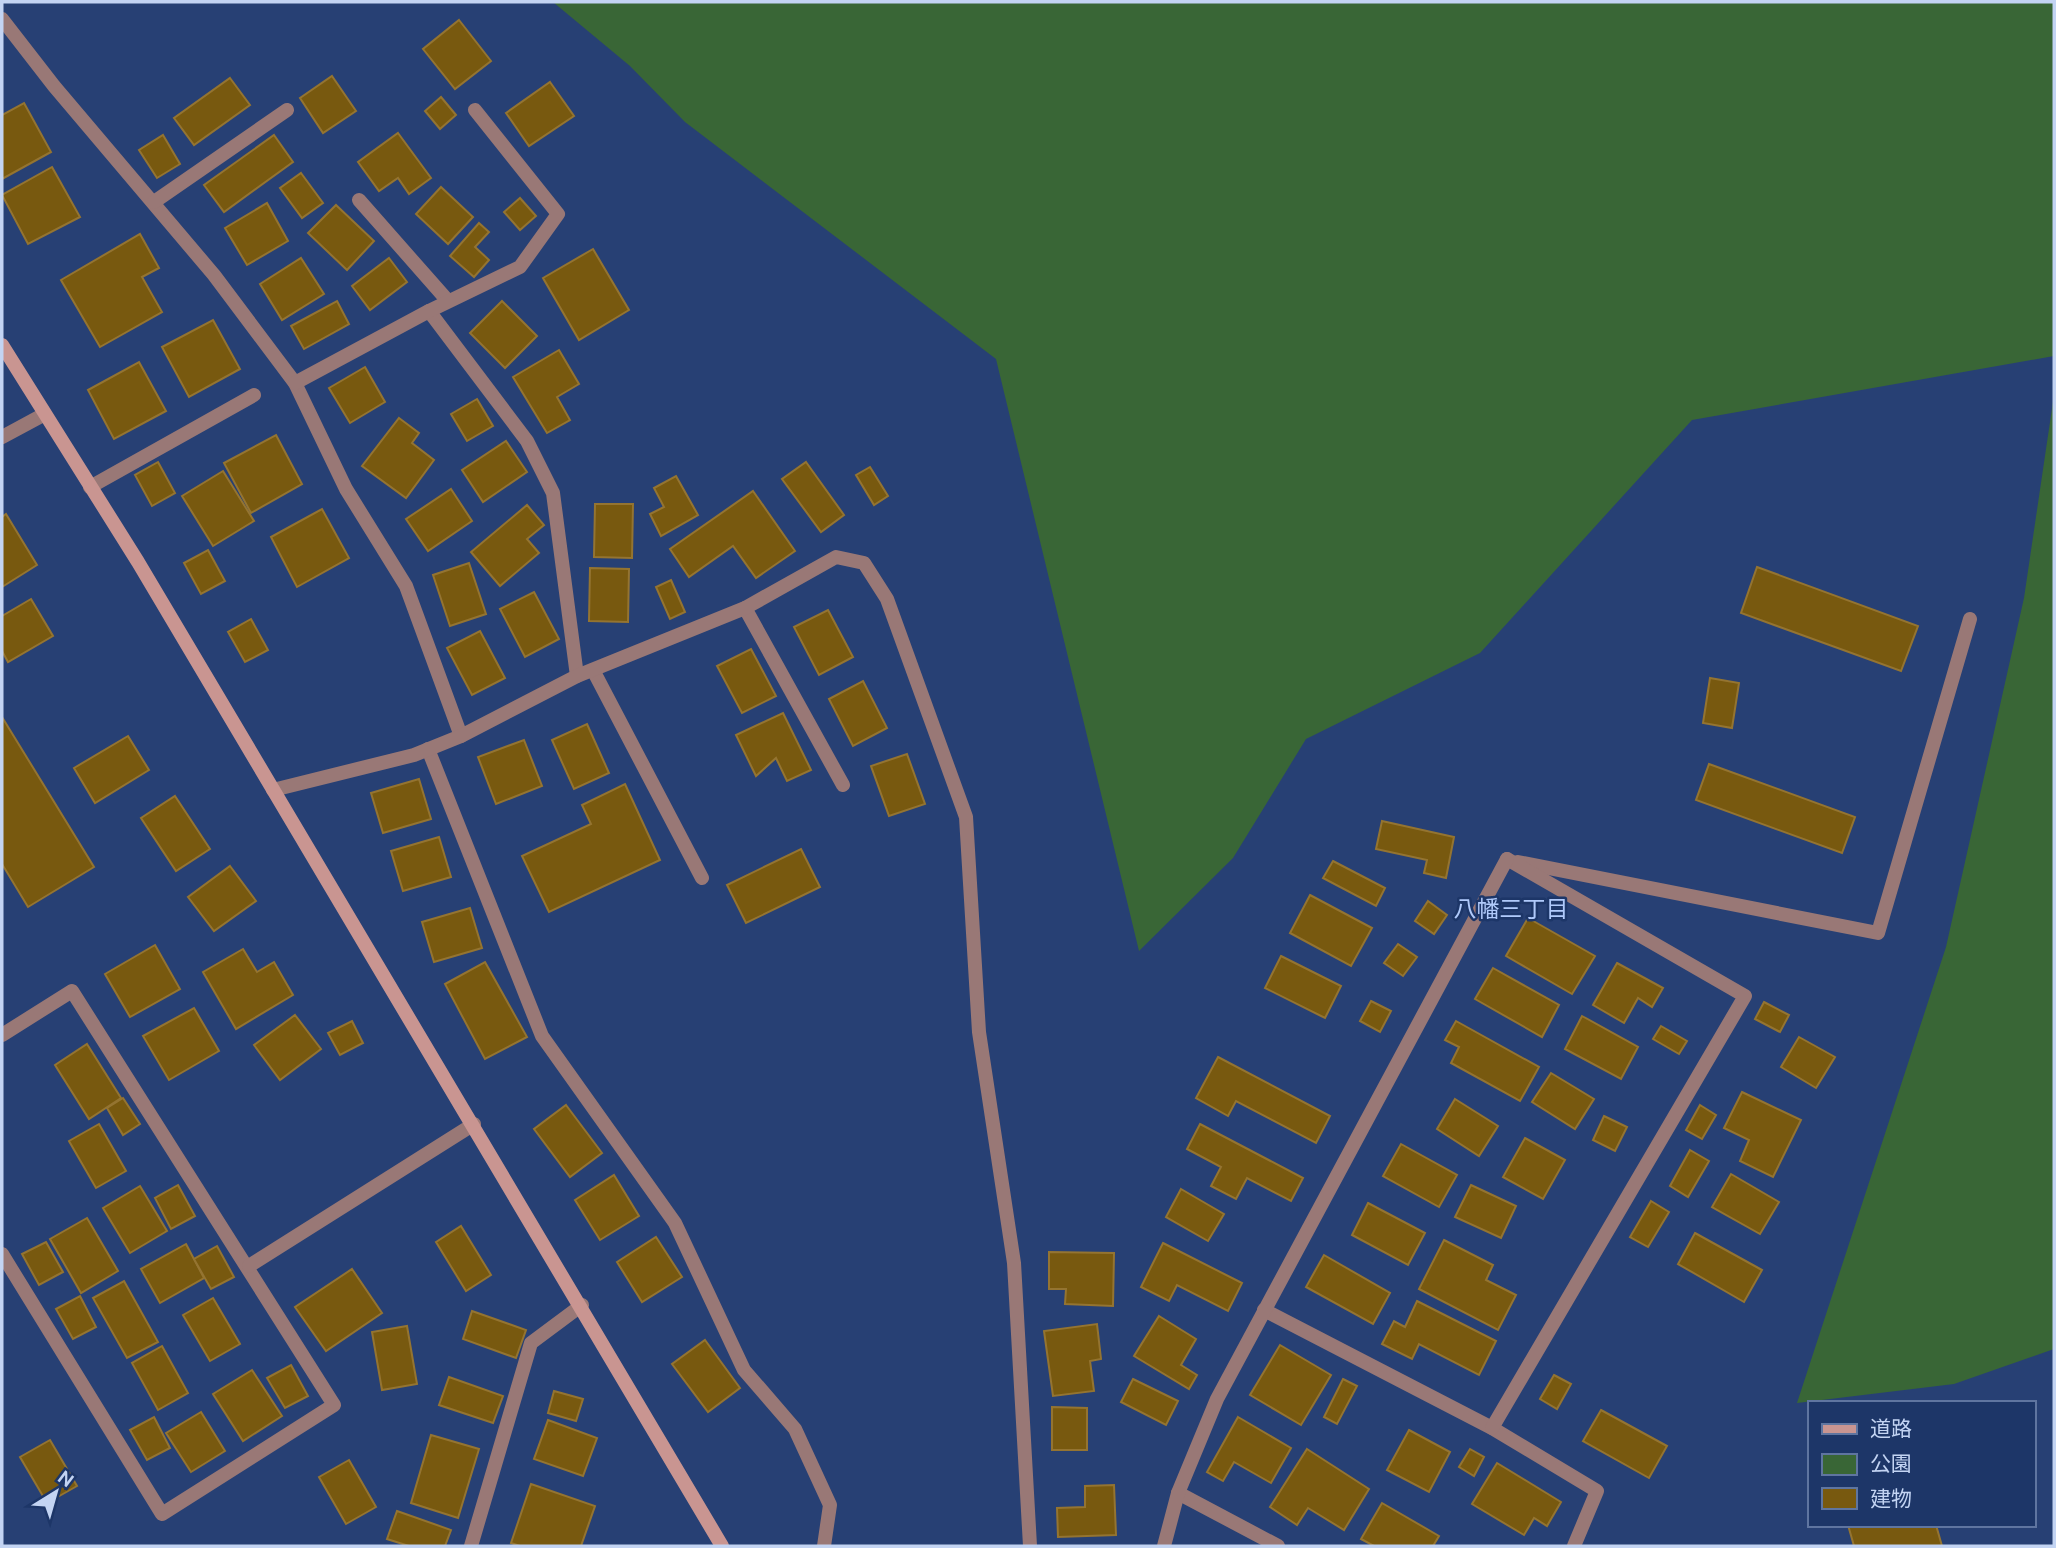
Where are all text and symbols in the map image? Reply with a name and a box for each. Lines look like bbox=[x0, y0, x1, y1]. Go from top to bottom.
district label: 八幡三丁目 bbox=[1454, 896, 1569, 921]
legend bbox=[1808, 1401, 2035, 1527]
text: 道路 bbox=[1870, 1416, 1912, 1440]
text: 公園 bbox=[1870, 1451, 1912, 1475]
north arrow bbox=[21, 1457, 91, 1527]
text: N bbox=[54, 1465, 79, 1491]
text: 建物 bbox=[1870, 1486, 1912, 1510]

